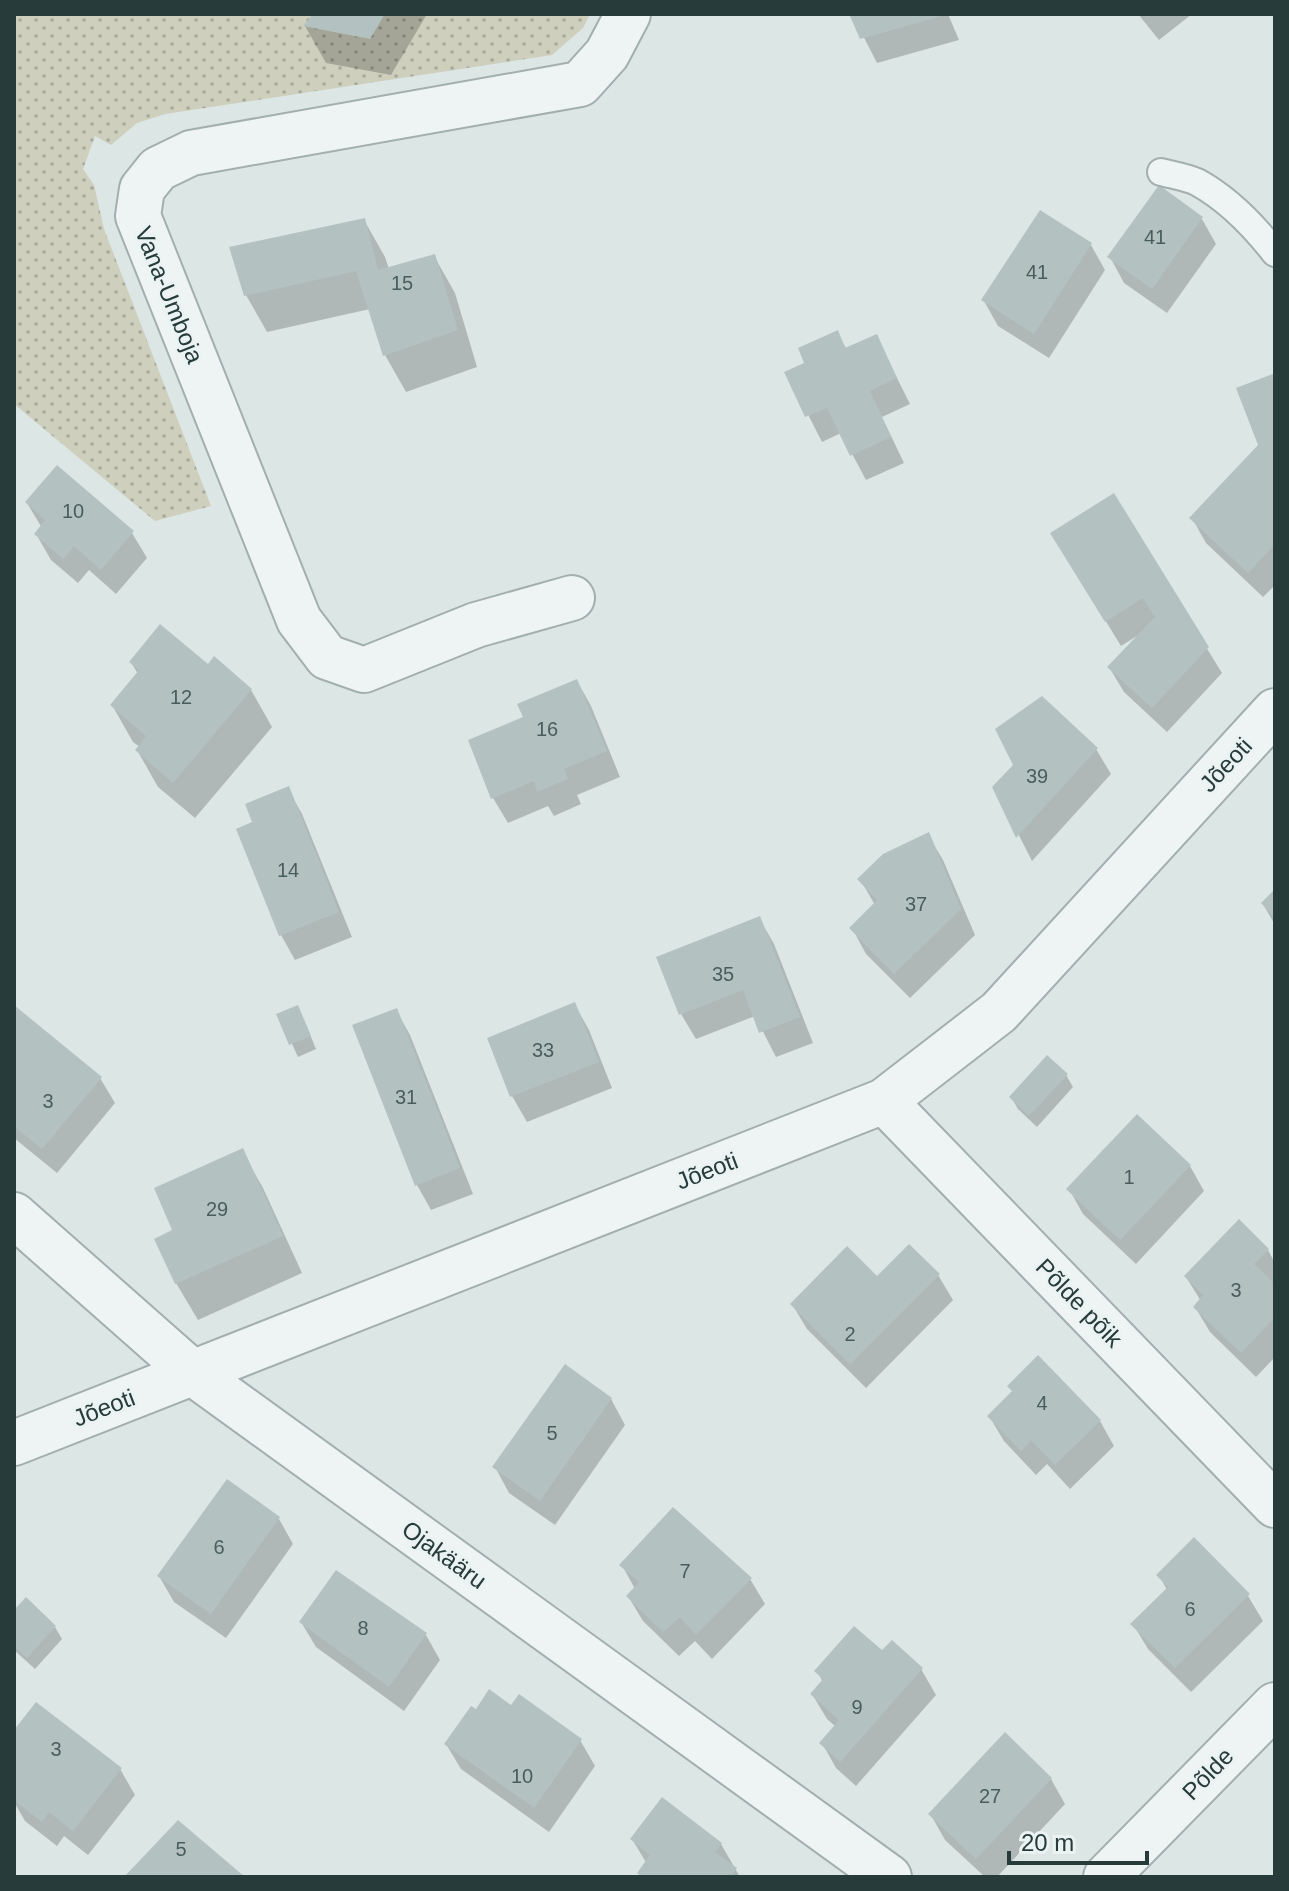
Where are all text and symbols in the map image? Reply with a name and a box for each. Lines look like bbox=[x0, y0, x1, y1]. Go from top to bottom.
street label: Vana-Umboja bbox=[130, 223, 209, 368]
house number: 41 bbox=[1144, 226, 1166, 248]
house number: 41 bbox=[1026, 261, 1048, 283]
house number: 15 bbox=[391, 272, 413, 294]
house number: 10 bbox=[62, 500, 84, 522]
house number: 12 bbox=[170, 686, 192, 708]
house number: 16 bbox=[536, 718, 558, 740]
street label: Jõeoti bbox=[1194, 732, 1257, 797]
house number: 39 bbox=[1026, 765, 1048, 787]
house number: 14 bbox=[277, 859, 299, 881]
house number: 37 bbox=[905, 893, 927, 915]
house number: 35 bbox=[712, 963, 734, 985]
house number: 33 bbox=[532, 1039, 554, 1061]
house number: 31 bbox=[395, 1086, 417, 1108]
house number: 3 bbox=[42, 1090, 54, 1112]
street label: Jõeoti bbox=[672, 1146, 742, 1195]
house number: 1 bbox=[1123, 1166, 1135, 1188]
house number: 29 bbox=[206, 1198, 228, 1220]
street label: Põlde põik bbox=[1031, 1253, 1129, 1353]
house number: 3 bbox=[1230, 1279, 1242, 1301]
house number: 2 bbox=[844, 1323, 856, 1345]
street label: Jõeoti bbox=[69, 1383, 139, 1432]
house number: 4 bbox=[1036, 1392, 1048, 1414]
house number: 5 bbox=[546, 1422, 558, 1444]
street label: Ojakääru bbox=[397, 1515, 492, 1594]
house number: 6 bbox=[213, 1536, 225, 1558]
house number: 7 bbox=[679, 1560, 691, 1582]
house number: 6 bbox=[1184, 1598, 1196, 1620]
house number: 8 bbox=[357, 1617, 369, 1639]
house number: 9 bbox=[851, 1696, 863, 1718]
house number: 3 bbox=[50, 1738, 62, 1760]
street label: Põlde bbox=[1177, 1742, 1239, 1805]
house number: 10 bbox=[511, 1765, 533, 1787]
house number: 27 bbox=[979, 1785, 1001, 1807]
scale bar bbox=[1009, 1815, 1147, 1865]
text: 20 m bbox=[1021, 1829, 1074, 1856]
house number: 5 bbox=[175, 1838, 187, 1860]

